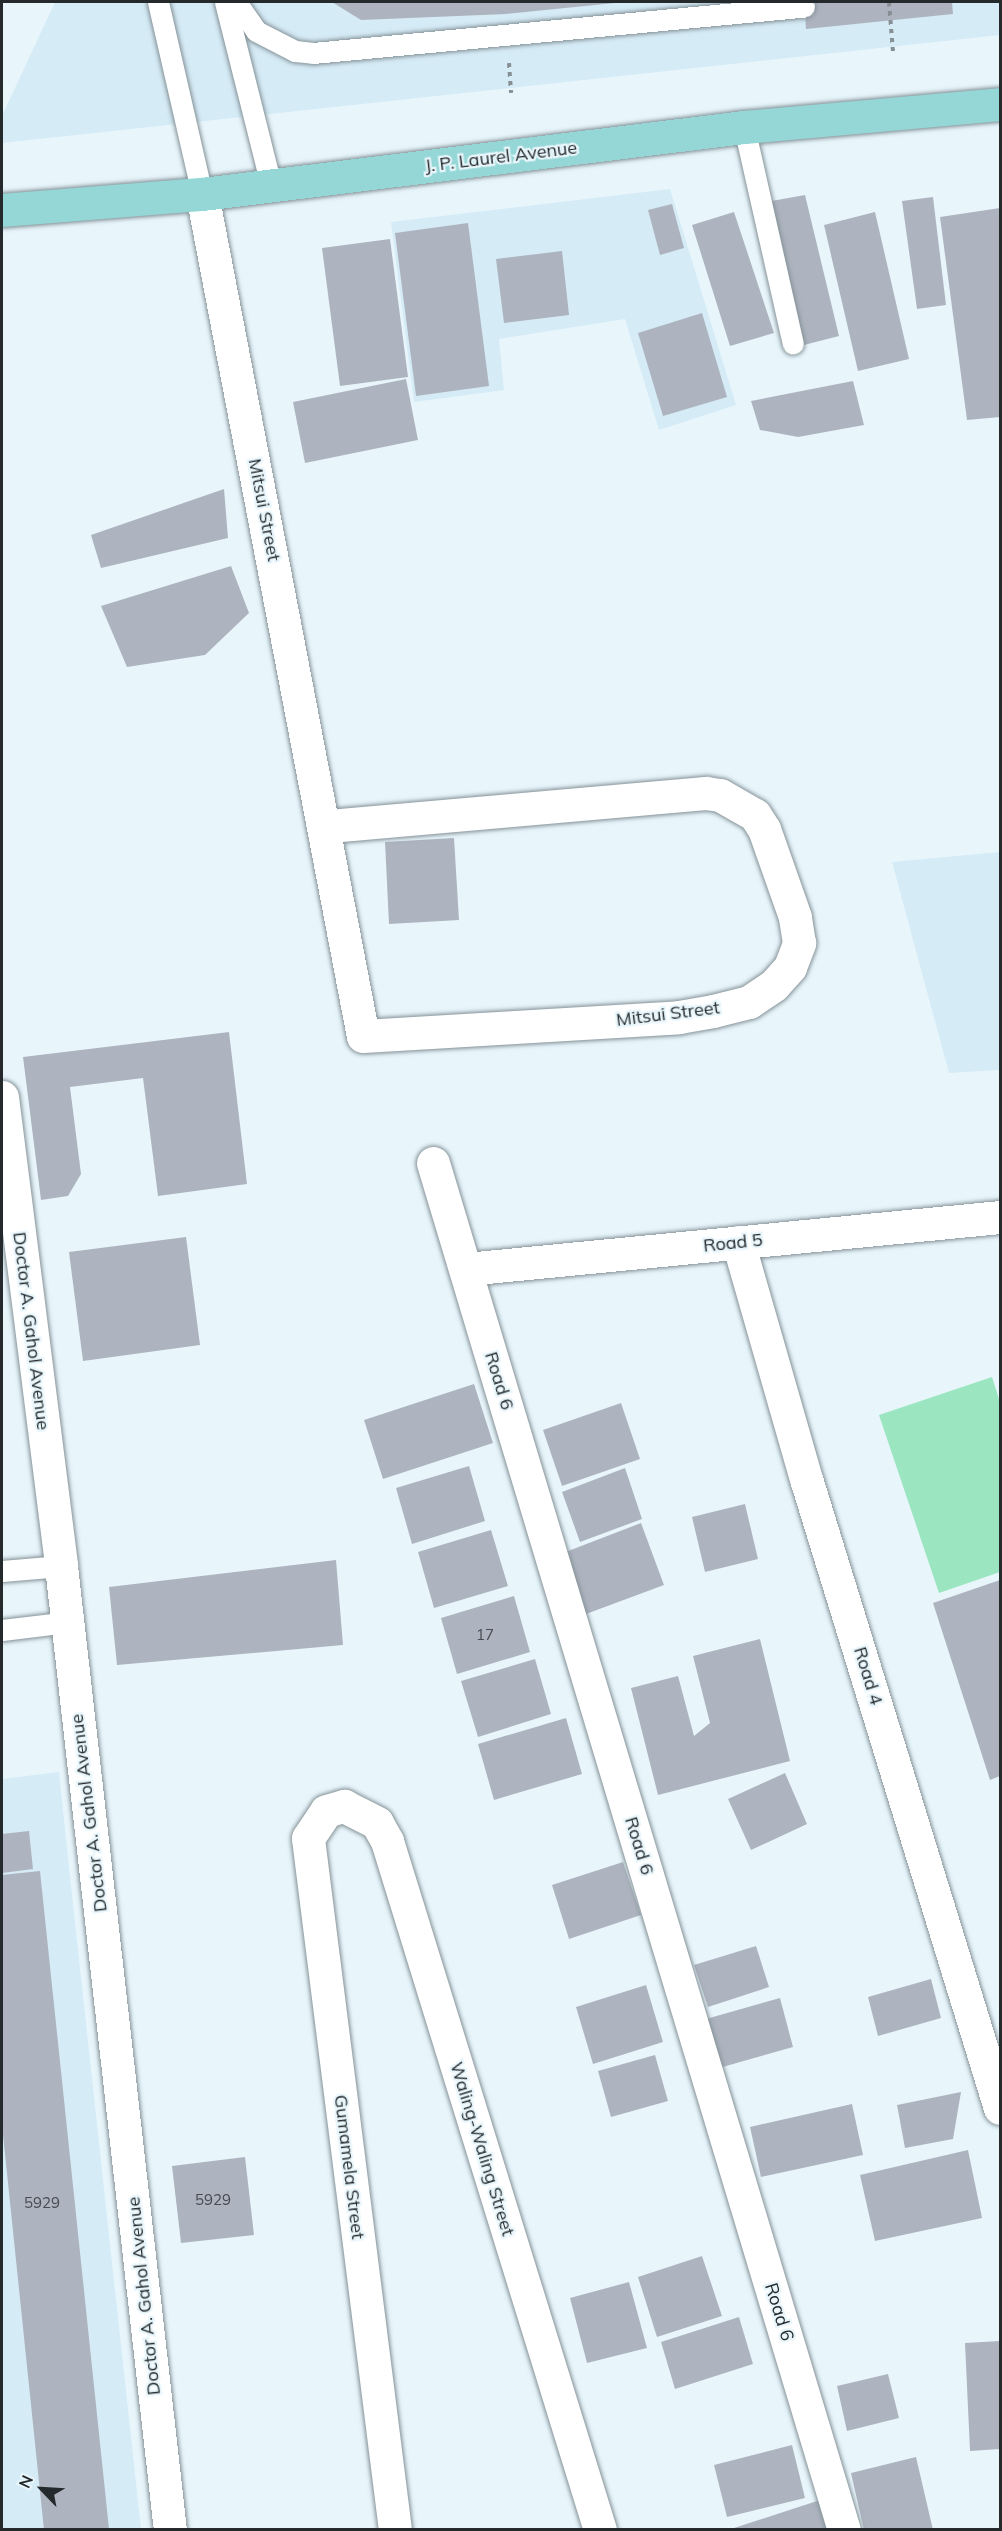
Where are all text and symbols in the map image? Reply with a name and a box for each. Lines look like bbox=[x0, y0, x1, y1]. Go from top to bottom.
street label: J. P. Laurel Avenue bbox=[424, 137, 578, 177]
street label: Mitsui Street bbox=[243, 457, 285, 563]
street label: Mitsui Street bbox=[615, 997, 721, 1031]
street label: Road 5 bbox=[702, 1229, 764, 1257]
street label: Doctor A. Gahol Avenue bbox=[8, 1231, 54, 1431]
street label: Road 6 bbox=[480, 1349, 518, 1413]
house number: 17 bbox=[476, 1626, 494, 1644]
street label: Road 4 bbox=[849, 1644, 887, 1708]
street label: Doctor A. Gahol Avenue bbox=[66, 1713, 112, 1913]
street label: Road 6 bbox=[620, 1814, 658, 1878]
street label: Waling-Waling Street bbox=[445, 2059, 519, 2239]
street label: Gumamela Street bbox=[329, 2094, 369, 2240]
house number: 5929 bbox=[195, 2191, 231, 2209]
house number: 5929 bbox=[24, 2194, 60, 2212]
street label: Doctor A. Gahol Avenue bbox=[123, 2196, 165, 2396]
street label: Road 6 bbox=[760, 2280, 798, 2344]
north arrow bbox=[12, 2459, 72, 2519]
text: N bbox=[14, 2472, 37, 2491]

